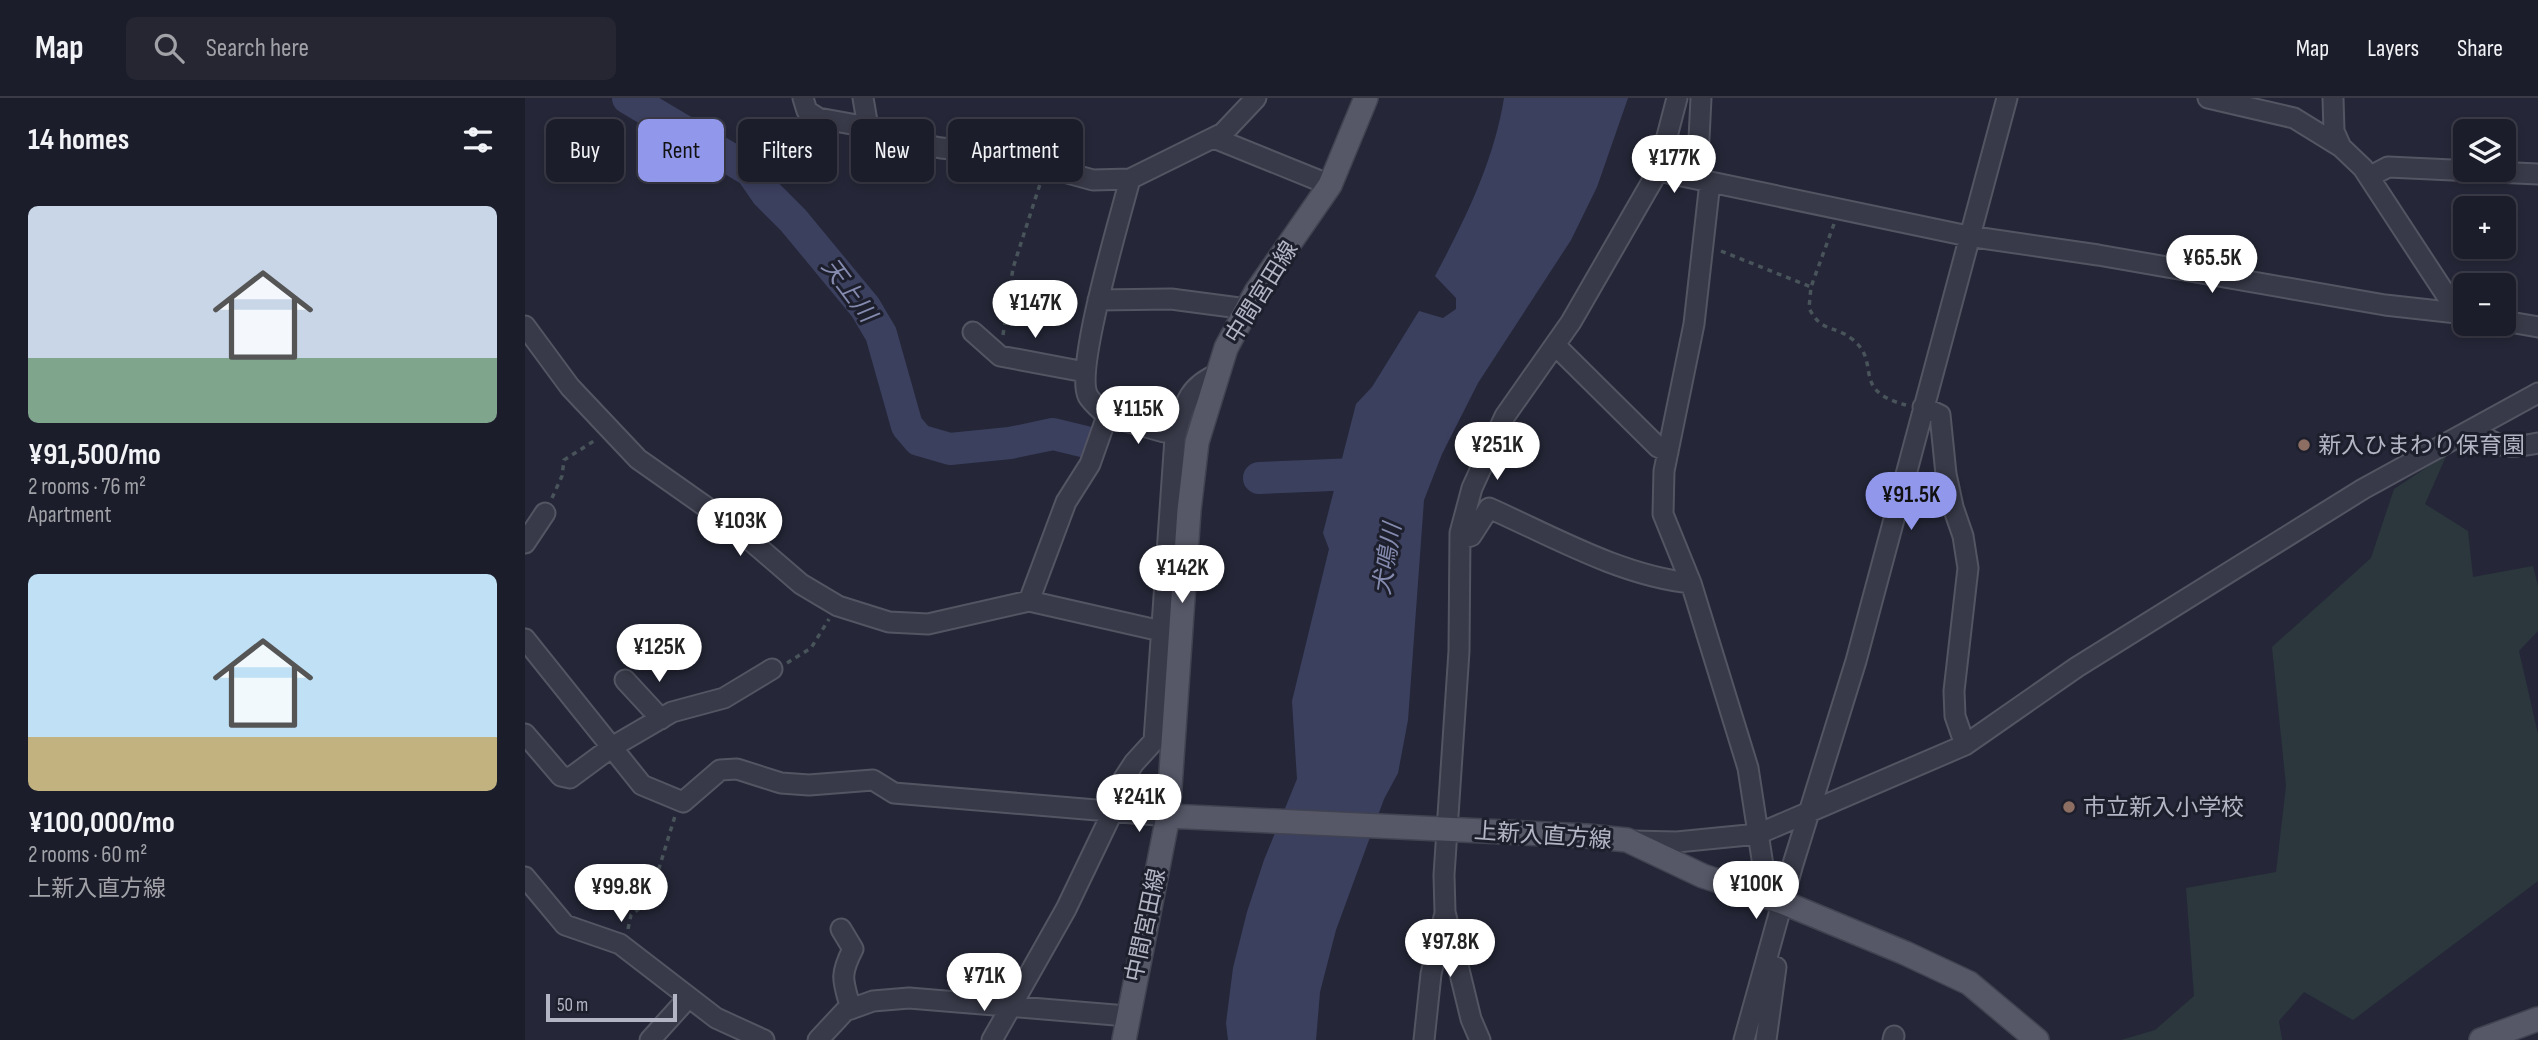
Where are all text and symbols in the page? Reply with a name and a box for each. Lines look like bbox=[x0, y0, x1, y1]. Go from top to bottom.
search box bbox=[126, 17, 616, 80]
text: Map bbox=[35, 28, 84, 68]
icon: search bbox=[150, 29, 188, 67]
text: Search here bbox=[206, 33, 309, 64]
text: Map bbox=[2296, 34, 2329, 63]
text: Layers bbox=[2367, 34, 2419, 63]
text: Share bbox=[2457, 34, 2503, 63]
chip: Buy bbox=[546, 119, 624, 182]
chip: Rent bbox=[638, 119, 724, 182]
chip: Filters bbox=[738, 119, 837, 182]
chip: New bbox=[851, 119, 934, 182]
chip: Apartment bbox=[948, 119, 1083, 182]
map controls bbox=[2453, 119, 2516, 336]
button: layers bbox=[2453, 119, 2516, 182]
icon: filters bbox=[459, 121, 497, 159]
text: 14 homes bbox=[28, 122, 129, 158]
pin: ¥177K bbox=[1625, 136, 1723, 195]
text: ¥177K bbox=[1648, 144, 1700, 172]
button: + bbox=[2453, 196, 2516, 259]
street label: 中間宮田線 bbox=[1220, 236, 1304, 349]
pin: ¥65.5K bbox=[2155, 236, 2269, 295]
text: ¥65.5K bbox=[2182, 244, 2242, 272]
icon: home bbox=[200, 252, 326, 378]
water label: 天上川 bbox=[815, 253, 884, 330]
button: − bbox=[2453, 273, 2516, 336]
pin: ¥147K bbox=[986, 280, 1084, 340]
text: ¥147K bbox=[1009, 289, 1061, 317]
pin: ¥115K bbox=[1089, 386, 1187, 446]
text: ¥115K bbox=[1112, 395, 1164, 423]
pin: ¥251K bbox=[1448, 422, 1546, 482]
text: ¥251K bbox=[1471, 431, 1523, 459]
place label: 新入ひまわり保育園 bbox=[2318, 432, 2525, 460]
text: ¥91,500/mo bbox=[28, 437, 161, 473]
marker: 新入ひまわり保育園 bbox=[2296, 437, 2312, 453]
pin: ¥91.5K bbox=[1854, 472, 1968, 532]
text: 2 rooms · 76 m² bbox=[28, 473, 146, 501]
text: ¥91.5K bbox=[1882, 481, 1940, 509]
pin: ¥103K bbox=[691, 498, 789, 558]
text: Apartment bbox=[28, 501, 112, 529]
text: ¥103K bbox=[713, 507, 767, 535]
water label: 犬鳴川 bbox=[1368, 518, 1408, 597]
pin: ¥142K bbox=[1133, 546, 1231, 605]
text: ¥142K bbox=[1155, 554, 1209, 582]
icon: home bbox=[200, 620, 326, 746]
pin: ¥125K bbox=[610, 624, 708, 684]
text: ¥125K bbox=[633, 633, 685, 661]
pin: ¥241K bbox=[1090, 774, 1188, 834]
text: ¥241K bbox=[1112, 783, 1166, 811]
place label: 市立新入小学校 bbox=[2083, 794, 2244, 822]
marker: 市立新入小学校 bbox=[2061, 799, 2077, 815]
text: ¥100,000/mo bbox=[28, 805, 175, 841]
street label: 上新入直方線 bbox=[1473, 817, 1613, 855]
text: 2 rooms · 60 m² bbox=[28, 841, 147, 869]
pin: ¥100K bbox=[1707, 862, 1805, 921]
pin: ¥99.8K bbox=[564, 864, 678, 924]
street label: 中間宮田線 bbox=[1120, 866, 1172, 984]
text: ¥100K bbox=[1729, 870, 1783, 898]
text: ¥99.8K bbox=[591, 873, 651, 901]
text: 上新入直方線 bbox=[28, 875, 166, 903]
pin: ¥97.8K bbox=[1393, 920, 1507, 979]
text: ¥97.8K bbox=[1421, 928, 1479, 956]
pin: ¥71K bbox=[943, 954, 1025, 1013]
text: ¥71K bbox=[963, 962, 1005, 990]
scale bar bbox=[546, 991, 677, 1023]
text: 50 m bbox=[557, 994, 588, 1017]

